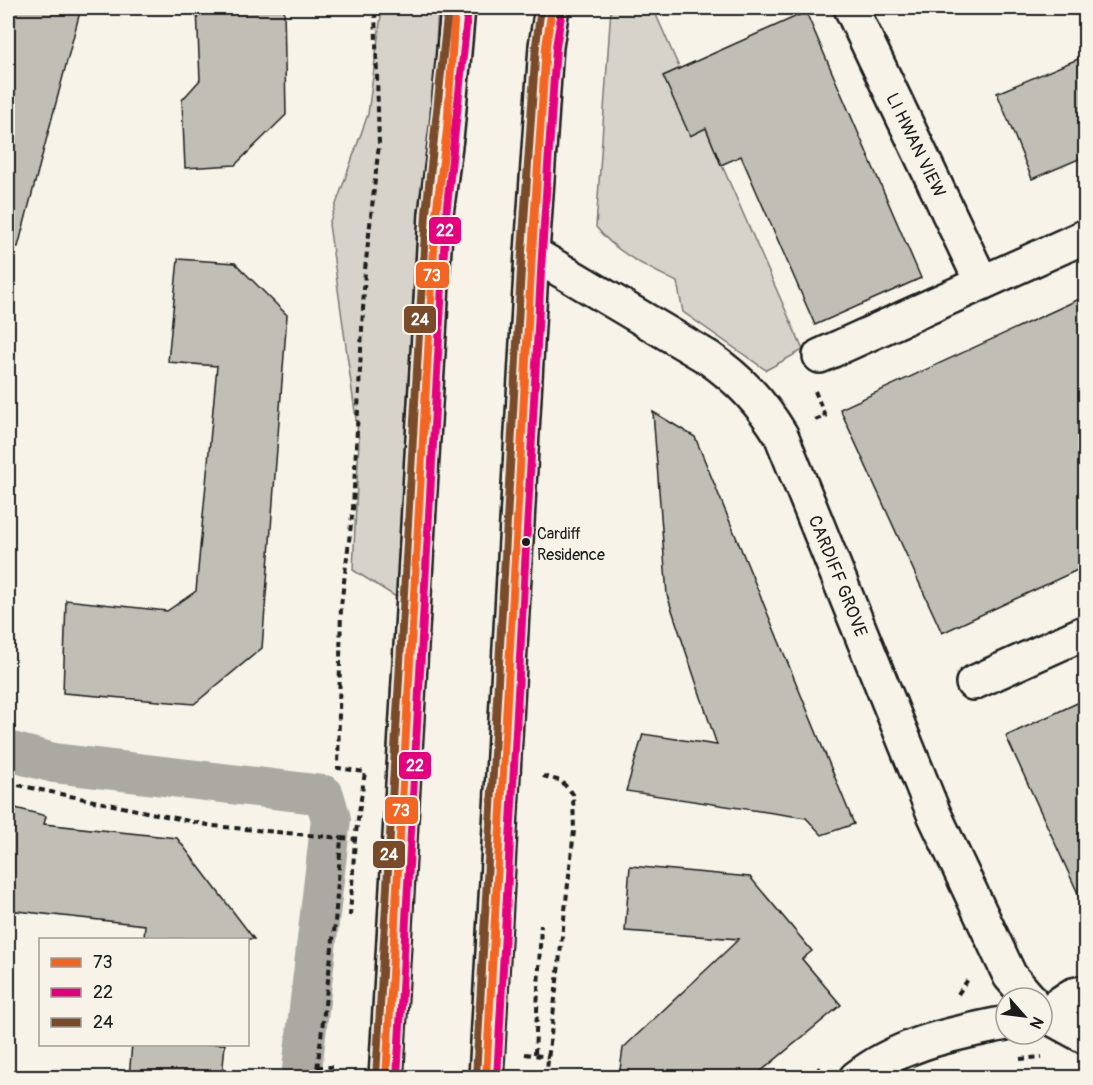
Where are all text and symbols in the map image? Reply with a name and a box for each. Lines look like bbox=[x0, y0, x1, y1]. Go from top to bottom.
street label: LI HWAN VIEW bbox=[880, 89, 951, 201]
line badge: 22 bbox=[428, 216, 462, 245]
text: 22 bbox=[436, 221, 454, 241]
line badge: 73 bbox=[415, 261, 450, 289]
text: 73 bbox=[423, 266, 441, 286]
line badge: 24 bbox=[403, 305, 437, 334]
text: 24 bbox=[411, 310, 430, 330]
street label: CARDIFF GROVE bbox=[803, 512, 872, 640]
place label: Cardiff Residence bbox=[537, 524, 605, 565]
marker: Cardiff Residence bbox=[520, 536, 532, 548]
line badge: 22 bbox=[398, 751, 432, 780]
text: 22 bbox=[406, 756, 424, 776]
line badge: 73 bbox=[384, 796, 419, 825]
text: 73 bbox=[392, 801, 410, 821]
line badge: 24 bbox=[372, 840, 406, 869]
text: 24 bbox=[380, 845, 399, 865]
legend bbox=[39, 938, 249, 1046]
text: 73 bbox=[93, 951, 113, 974]
text: 22 bbox=[93, 981, 113, 1004]
north arrow bbox=[994, 986, 1054, 1046]
text: 24 bbox=[93, 1011, 114, 1034]
text: N bbox=[1025, 1013, 1048, 1032]

